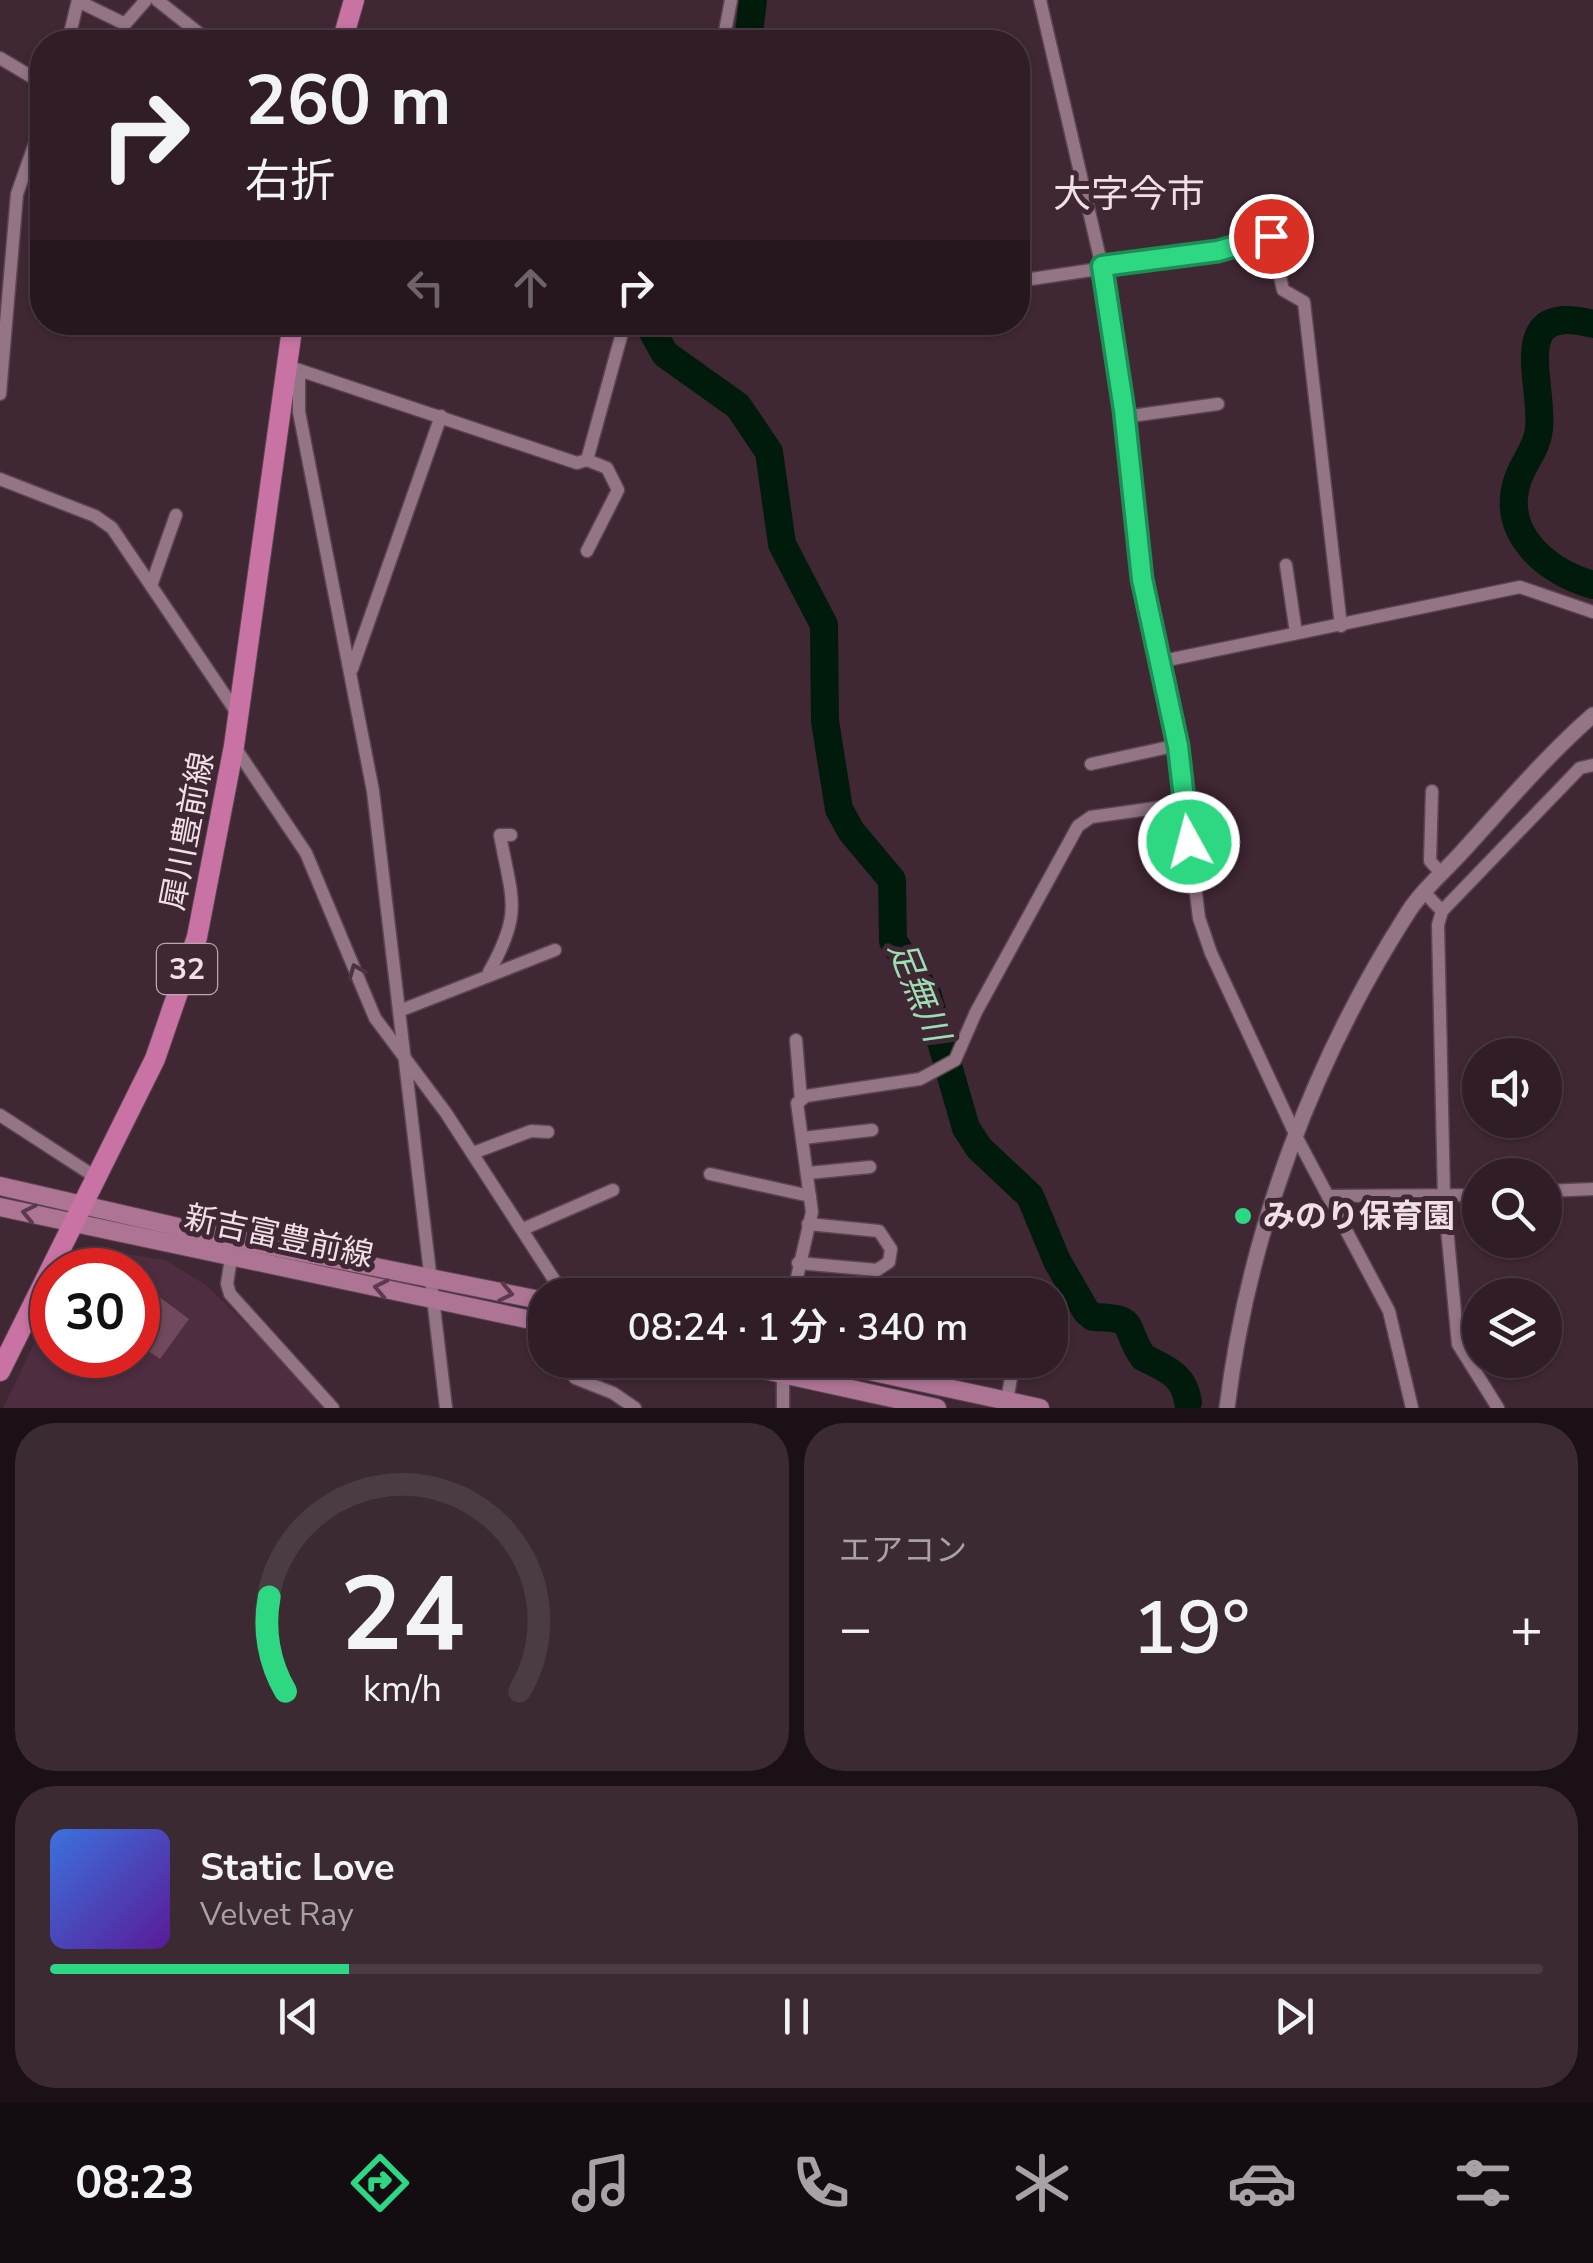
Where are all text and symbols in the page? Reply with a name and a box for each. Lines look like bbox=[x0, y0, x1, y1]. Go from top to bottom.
text: 260 m bbox=[245, 53, 451, 149]
icon: right bbox=[80, 70, 210, 200]
text: 右折 bbox=[245, 151, 335, 212]
district label: 大字今市 bbox=[1053, 169, 1205, 220]
pin bbox=[1229, 194, 1314, 279]
icon: arrive bbox=[1244, 209, 1299, 264]
icon: left bbox=[398, 260, 453, 315]
icon: ahead bbox=[503, 260, 558, 315]
icon: right bbox=[608, 260, 663, 315]
street label: 犀川豊前線 bbox=[151, 748, 224, 914]
position arrow bbox=[1137, 790, 1241, 894]
water label: 足無川 bbox=[877, 934, 961, 1052]
road number: 32 bbox=[157, 944, 217, 994]
one-way arrow bbox=[348, 964, 368, 981]
map controls bbox=[1462, 1038, 1562, 1378]
button: sound bbox=[1462, 1038, 1562, 1138]
button: search bbox=[1462, 1158, 1562, 1258]
street label: 新吉富豊前線 bbox=[181, 1195, 377, 1277]
place label: みのり保育園 bbox=[1263, 1195, 1455, 1238]
one-way arrow bbox=[21, 1204, 38, 1225]
marker: みのり保育園 bbox=[1232, 1205, 1254, 1227]
speed limit sign: 30 bbox=[30, 1248, 160, 1378]
button: layers bbox=[1462, 1278, 1562, 1378]
one-way arrow bbox=[373, 1279, 390, 1300]
one-way arrow bbox=[497, 1282, 514, 1303]
text: 08:24 · 1 分 · 340 m bbox=[628, 1302, 968, 1353]
text: エアコン bbox=[839, 1529, 967, 1572]
text: 24 bbox=[340, 1544, 464, 1686]
text: 19° bbox=[1132, 1577, 1250, 1679]
text: − bbox=[839, 1591, 872, 1666]
text: + bbox=[1510, 1591, 1543, 1666]
text: km/h bbox=[363, 1665, 441, 1714]
text: Static Love bbox=[200, 1842, 395, 1893]
text: Velvet Ray bbox=[200, 1893, 354, 1936]
icon: previous bbox=[271, 1989, 326, 2044]
icon: pause bbox=[769, 1989, 824, 2044]
icon: next bbox=[1267, 1989, 1322, 2044]
icon: directions bbox=[345, 2148, 415, 2218]
icon: music bbox=[566, 2148, 636, 2218]
icon: phone bbox=[786, 2148, 856, 2218]
icon: climate bbox=[1007, 2148, 1077, 2218]
icon: car bbox=[1227, 2148, 1297, 2218]
icon: filters bbox=[1448, 2148, 1518, 2218]
text: 08:23 bbox=[75, 2153, 194, 2214]

